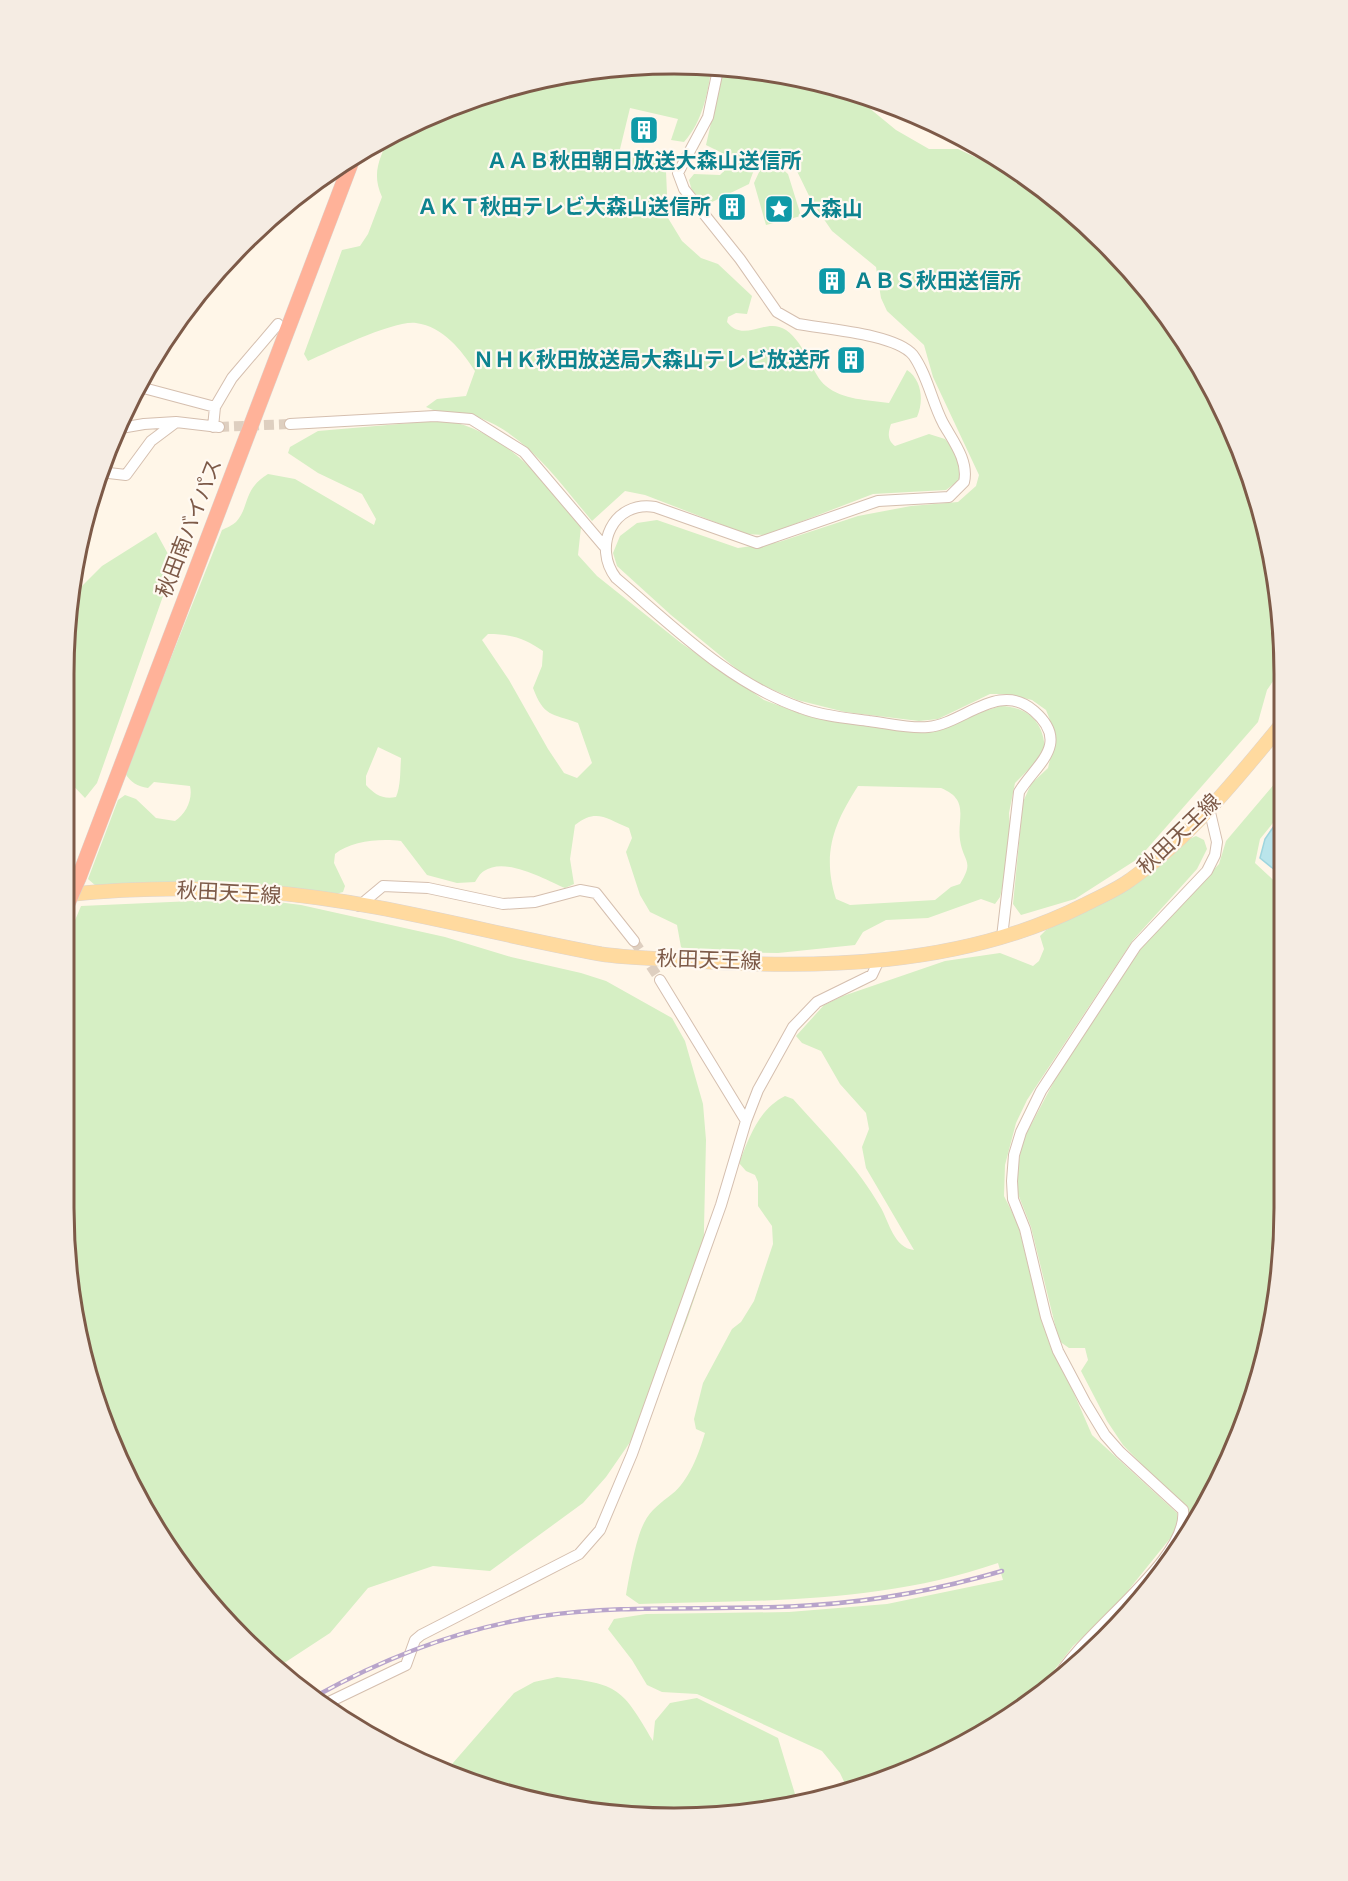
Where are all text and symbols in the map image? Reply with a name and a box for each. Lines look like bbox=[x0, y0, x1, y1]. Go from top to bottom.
building icon: ＡＡＢ秋田朝日放送大森山送信所 bbox=[628, 114, 660, 146]
place label: ＡＡＢ秋田朝日放送大森山送信所 bbox=[487, 147, 802, 172]
building icon: ＡＫＴ秋田テレビ大森山送信所 bbox=[716, 191, 748, 223]
place label: ＡＫＴ秋田テレビ大森山送信所 bbox=[417, 193, 711, 218]
place icon: 大森山 bbox=[763, 193, 795, 225]
place label: 大森山 bbox=[800, 195, 863, 220]
building icon: ＡＢＳ秋田送信所 bbox=[816, 265, 848, 297]
place label: ＡＢＳ秋田送信所 bbox=[853, 267, 1021, 292]
building icon: ＮＨＫ秋田放送局大森山テレビ放送所 bbox=[835, 344, 867, 376]
place label: ＮＨＫ秋田放送局大森山テレビ放送所 bbox=[473, 346, 830, 371]
street label: 秋田南バイパス bbox=[150, 455, 226, 600]
street label: 秋田天王線 bbox=[1132, 787, 1224, 878]
street label: 秋田天王線 bbox=[176, 876, 282, 907]
street label: 秋田天王線 bbox=[656, 944, 762, 973]

